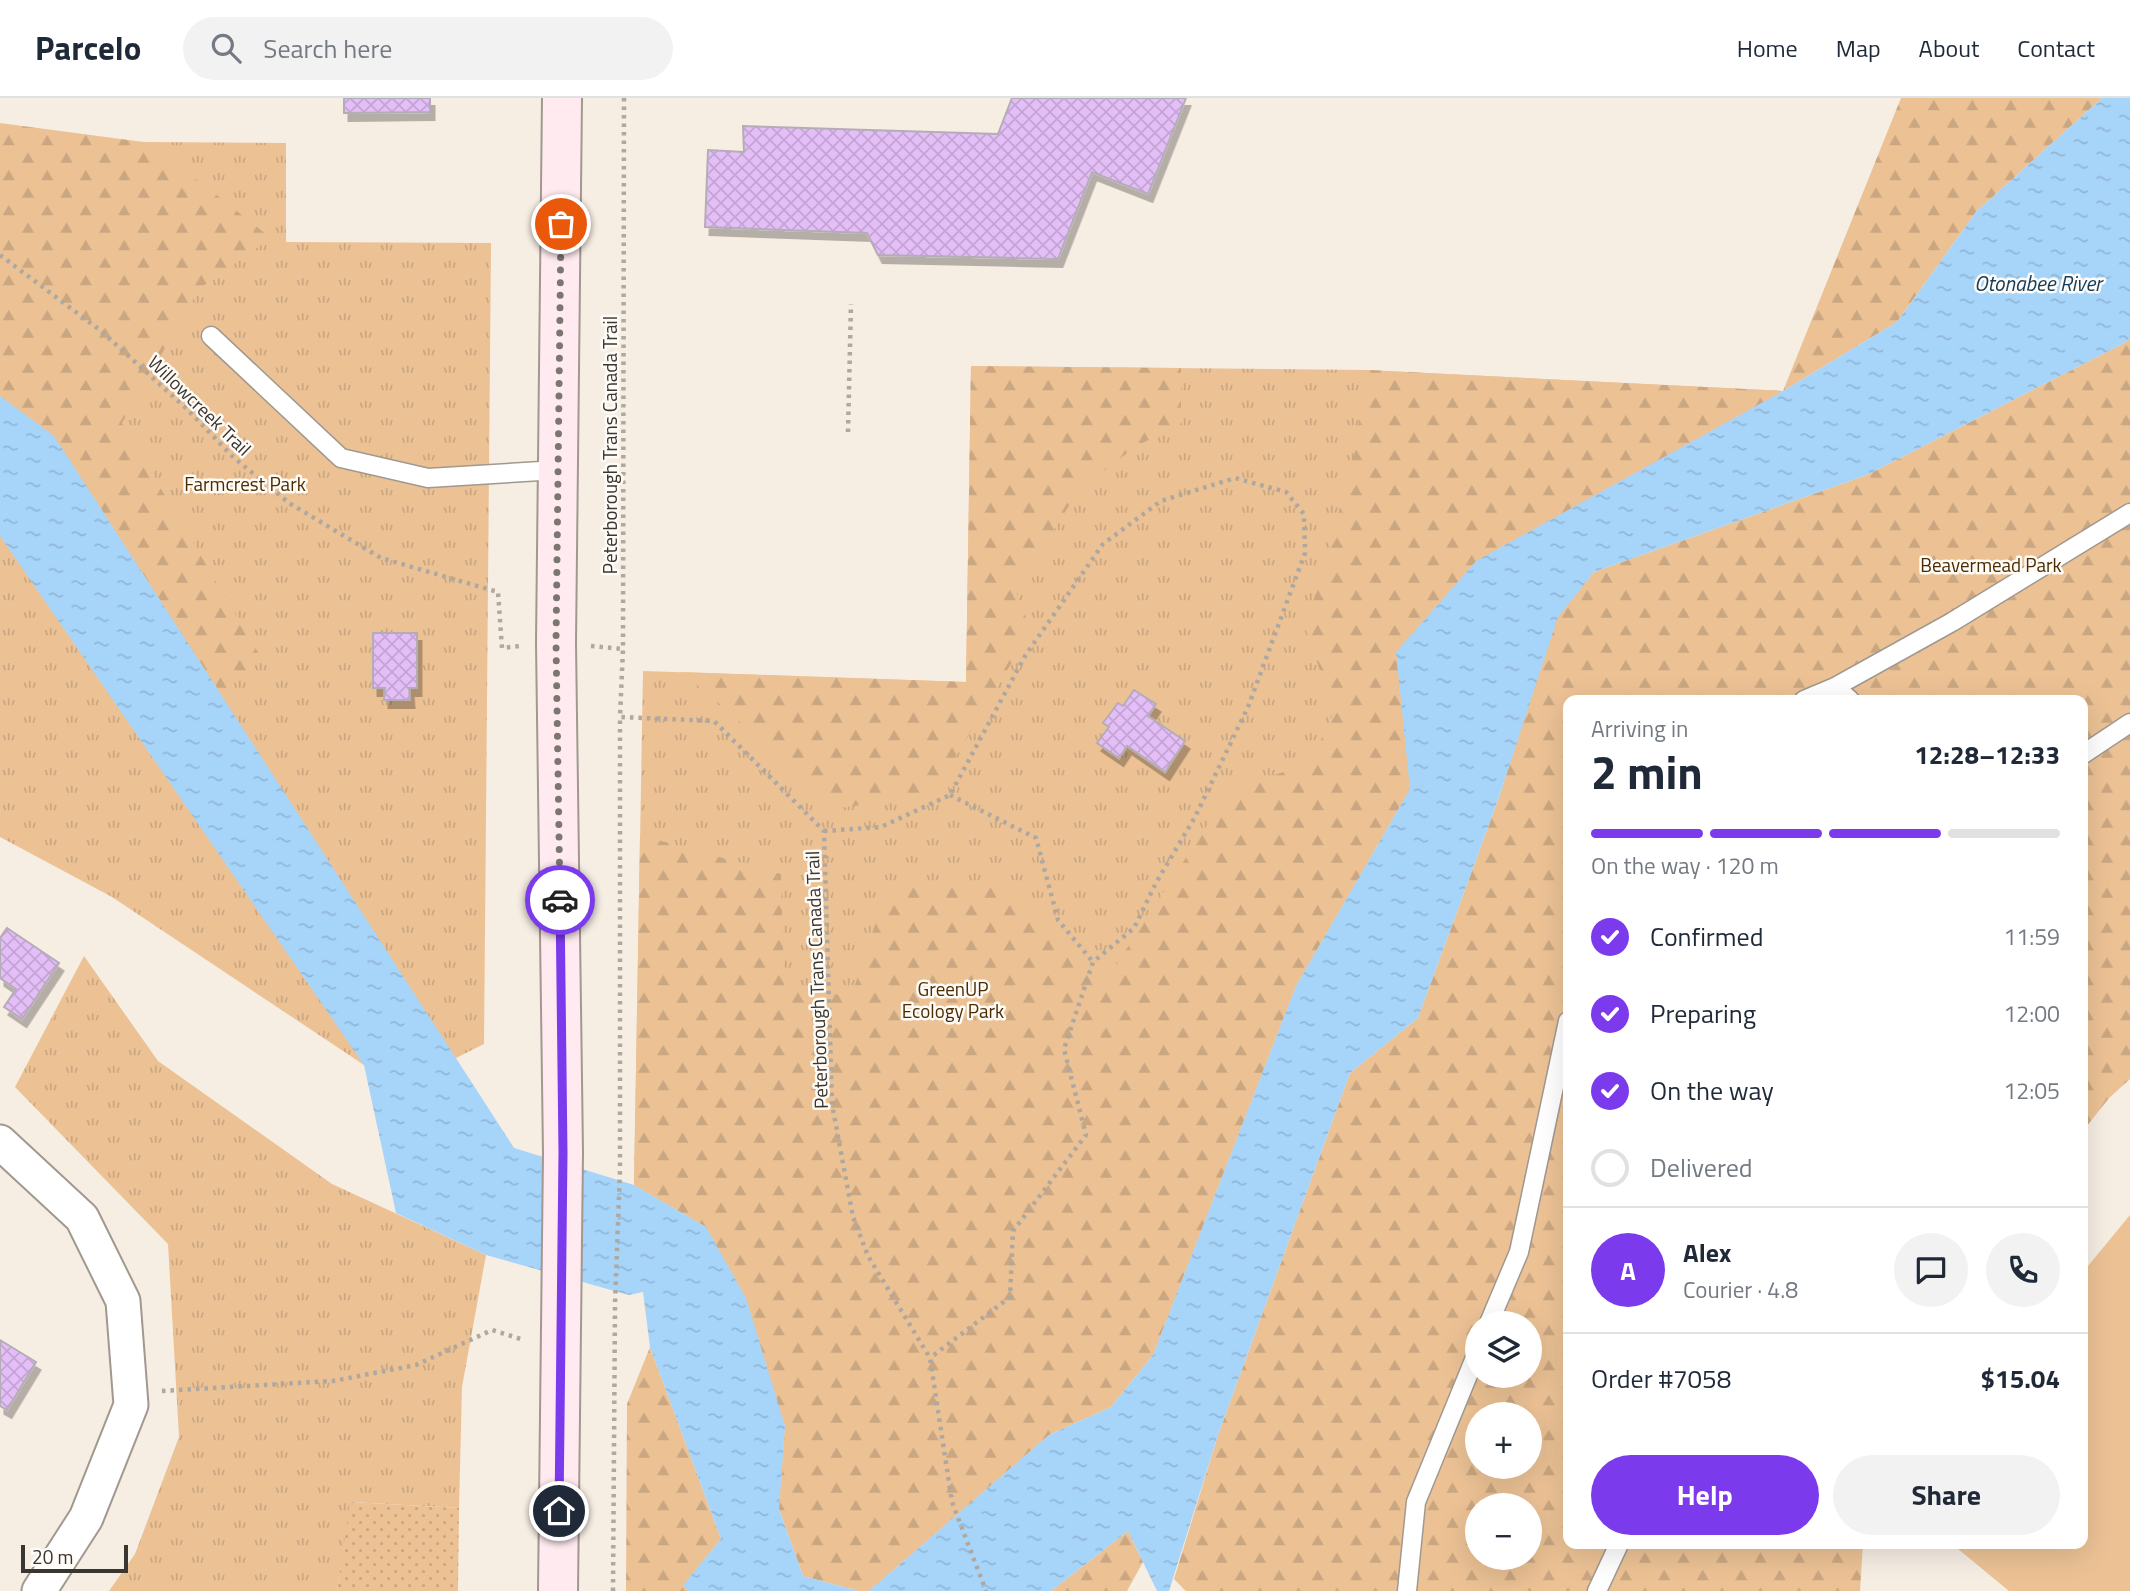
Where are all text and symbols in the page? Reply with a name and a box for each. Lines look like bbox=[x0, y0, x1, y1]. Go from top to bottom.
search box bbox=[183, 17, 673, 80]
text: Parcelo bbox=[35, 23, 141, 73]
icon: search bbox=[207, 29, 245, 67]
text: Search here bbox=[263, 29, 392, 68]
text: Home bbox=[1737, 30, 1798, 66]
text: Map bbox=[1836, 30, 1881, 66]
text: About bbox=[1919, 30, 1979, 66]
text: Contact bbox=[2017, 30, 2095, 66]
pin bbox=[531, 194, 591, 254]
icon: bag bbox=[542, 205, 580, 243]
water label: Otonabee River bbox=[1974, 267, 2104, 299]
street label: Peterborough Trans Canada Trail bbox=[595, 316, 624, 574]
street label: Willowcreek Trail bbox=[142, 348, 258, 462]
park label: Farmcrest Park bbox=[184, 469, 306, 498]
park label: Beavermead Park bbox=[1920, 550, 2062, 579]
text: Arriving in bbox=[1591, 711, 1688, 746]
text: 12:28–12:33 bbox=[1914, 735, 2060, 774]
text: 2 min bbox=[1591, 737, 1703, 807]
text: On the way · 120 m bbox=[1591, 848, 1779, 883]
street label: Peterborough Trans Canada Trail bbox=[797, 850, 835, 1110]
courier bbox=[525, 865, 595, 935]
icon: car bbox=[541, 881, 579, 919]
text: Confirmed bbox=[1650, 917, 1764, 956]
icon: check bbox=[1591, 918, 1629, 956]
text: 11:59 bbox=[2003, 919, 2060, 954]
park label: GreenUP Ecology Park bbox=[902, 974, 1004, 1025]
text: Preparing bbox=[1650, 994, 1756, 1033]
icon: check bbox=[1591, 995, 1629, 1033]
text: 12:00 bbox=[2003, 996, 2060, 1031]
text: On the way bbox=[1650, 1071, 1774, 1110]
icon: check bbox=[1591, 1072, 1629, 1110]
text: 12:05 bbox=[2003, 1073, 2060, 1108]
text: Delivered bbox=[1650, 1148, 1753, 1187]
text: Alex bbox=[1683, 1233, 1731, 1272]
button: chat bbox=[1894, 1233, 1968, 1307]
button: phone bbox=[1986, 1233, 2060, 1307]
text: A bbox=[1620, 1251, 1636, 1290]
text: Courier · 4.8 bbox=[1683, 1272, 1798, 1307]
map controls bbox=[1465, 1311, 1542, 1570]
button: layers bbox=[1465, 1311, 1542, 1388]
text: Order #7058 bbox=[1591, 1359, 1731, 1398]
text: $15.04 bbox=[1981, 1359, 2060, 1398]
button: + bbox=[1465, 1402, 1542, 1479]
button: Help bbox=[1591, 1455, 1819, 1535]
button: Share bbox=[1833, 1455, 2060, 1535]
pin bbox=[529, 1481, 589, 1541]
icon: home bbox=[540, 1492, 578, 1530]
button: − bbox=[1465, 1493, 1542, 1570]
scale bar bbox=[21, 1542, 128, 1574]
text: 20 m bbox=[32, 1542, 73, 1571]

